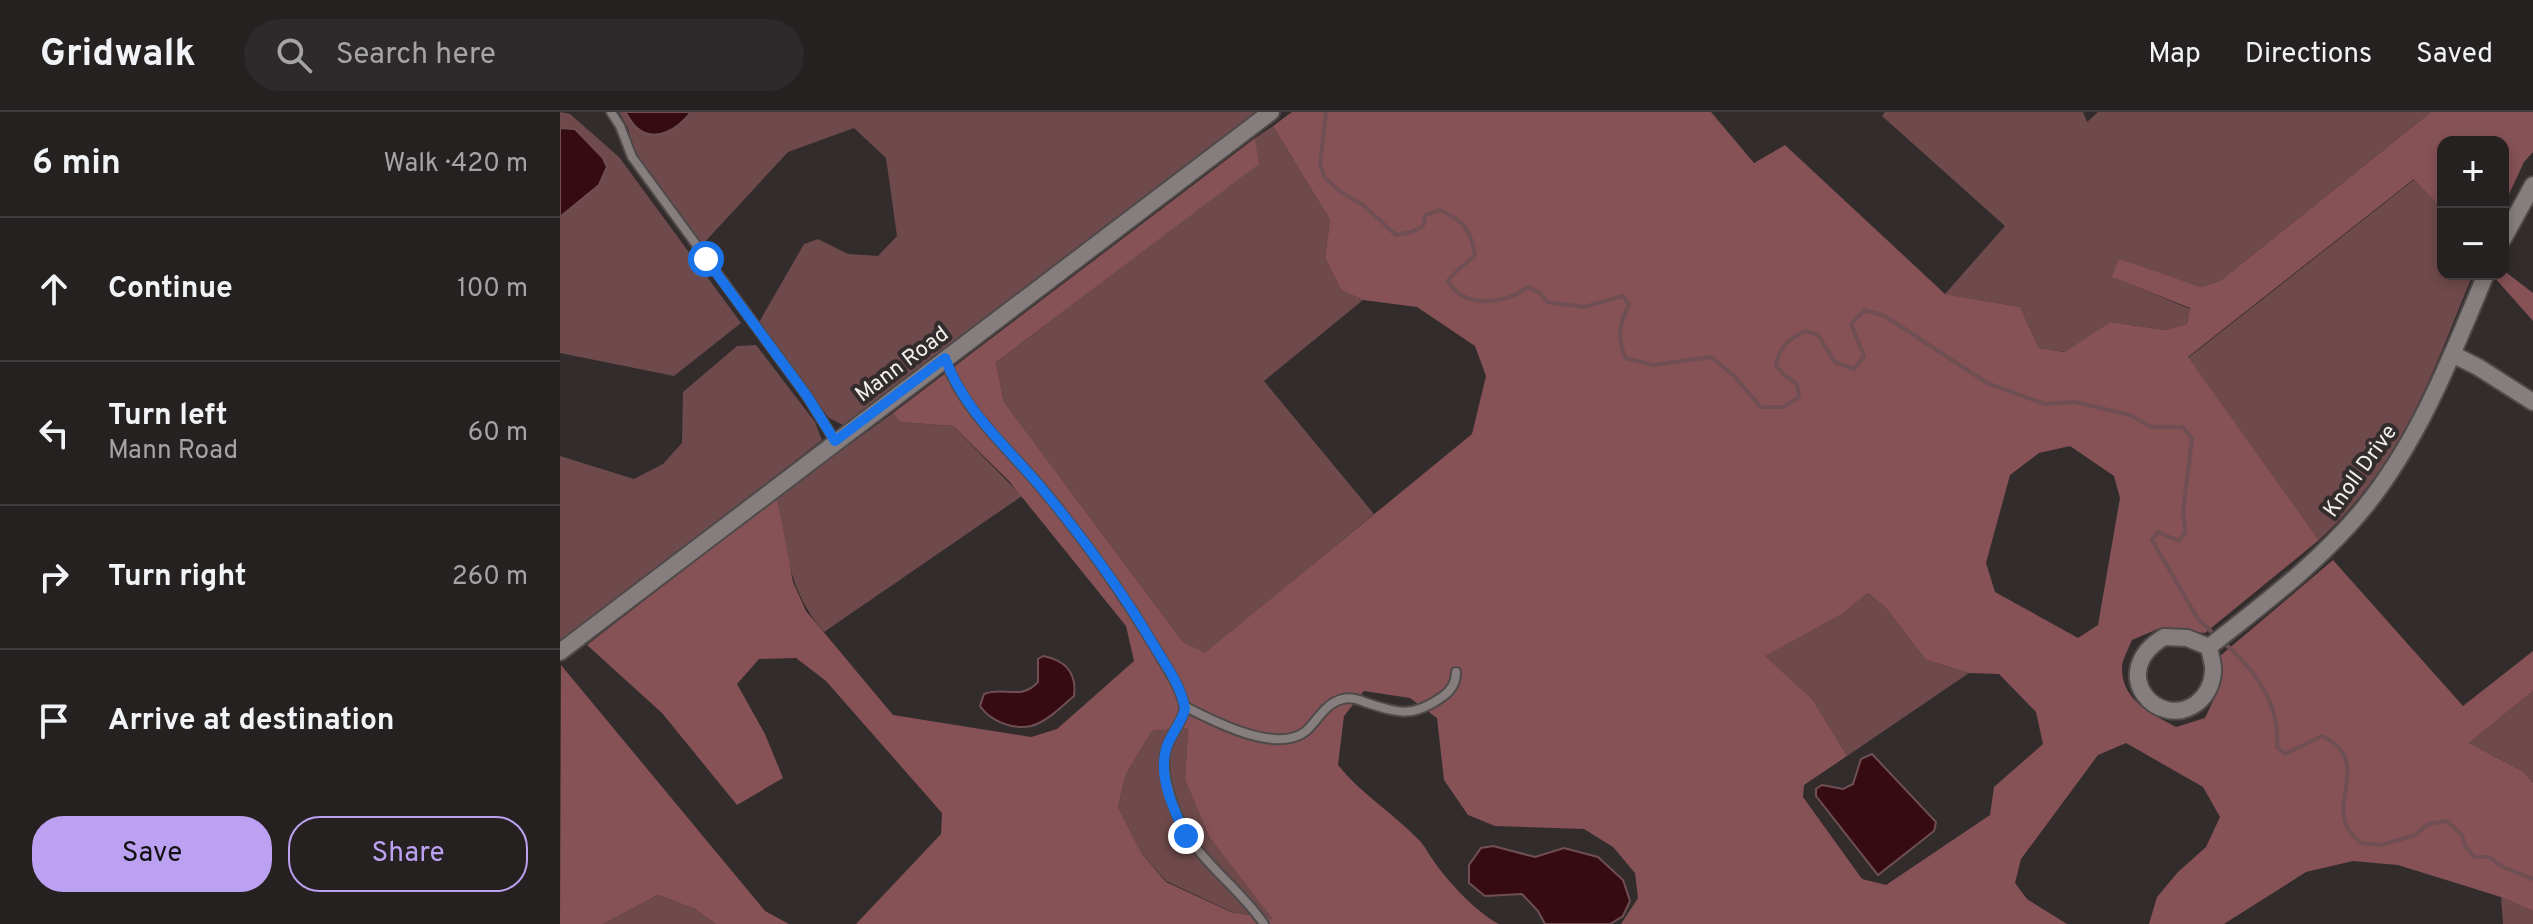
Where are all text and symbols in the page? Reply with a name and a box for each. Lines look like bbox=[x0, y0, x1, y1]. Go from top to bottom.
search box bbox=[244, 19, 804, 91]
text: Gridwalk bbox=[40, 31, 196, 80]
icon: search bbox=[272, 33, 316, 77]
text: Search here bbox=[336, 37, 496, 74]
text: Map bbox=[2148, 37, 2201, 73]
text: Directions bbox=[2245, 37, 2372, 73]
text: Saved bbox=[2416, 37, 2493, 73]
map controls bbox=[2437, 136, 2509, 280]
button: + bbox=[2437, 136, 2509, 208]
text: 6 min bbox=[32, 143, 121, 186]
text: Walk · 420 m bbox=[383, 148, 528, 181]
button: − bbox=[2437, 208, 2509, 280]
route start bbox=[688, 241, 724, 277]
icon: ahead bbox=[32, 267, 76, 311]
text: Continue bbox=[108, 271, 233, 308]
text: 100 m bbox=[457, 273, 528, 306]
street label: Mann Road bbox=[850, 321, 955, 409]
text: Turn left bbox=[108, 398, 228, 435]
icon: left bbox=[32, 411, 76, 455]
text: 60 m bbox=[468, 417, 528, 450]
street label: Knoll Drive bbox=[2318, 420, 2404, 523]
text: Mann Road bbox=[108, 435, 238, 468]
icon: right bbox=[32, 555, 76, 599]
text: Turn right bbox=[108, 559, 246, 596]
text: 260 m bbox=[452, 561, 528, 594]
icon: arrive bbox=[32, 699, 76, 743]
text: Arrive at destination bbox=[108, 703, 394, 740]
button: Save bbox=[32, 816, 272, 892]
button: Share bbox=[288, 816, 528, 892]
route end bbox=[1168, 818, 1204, 854]

